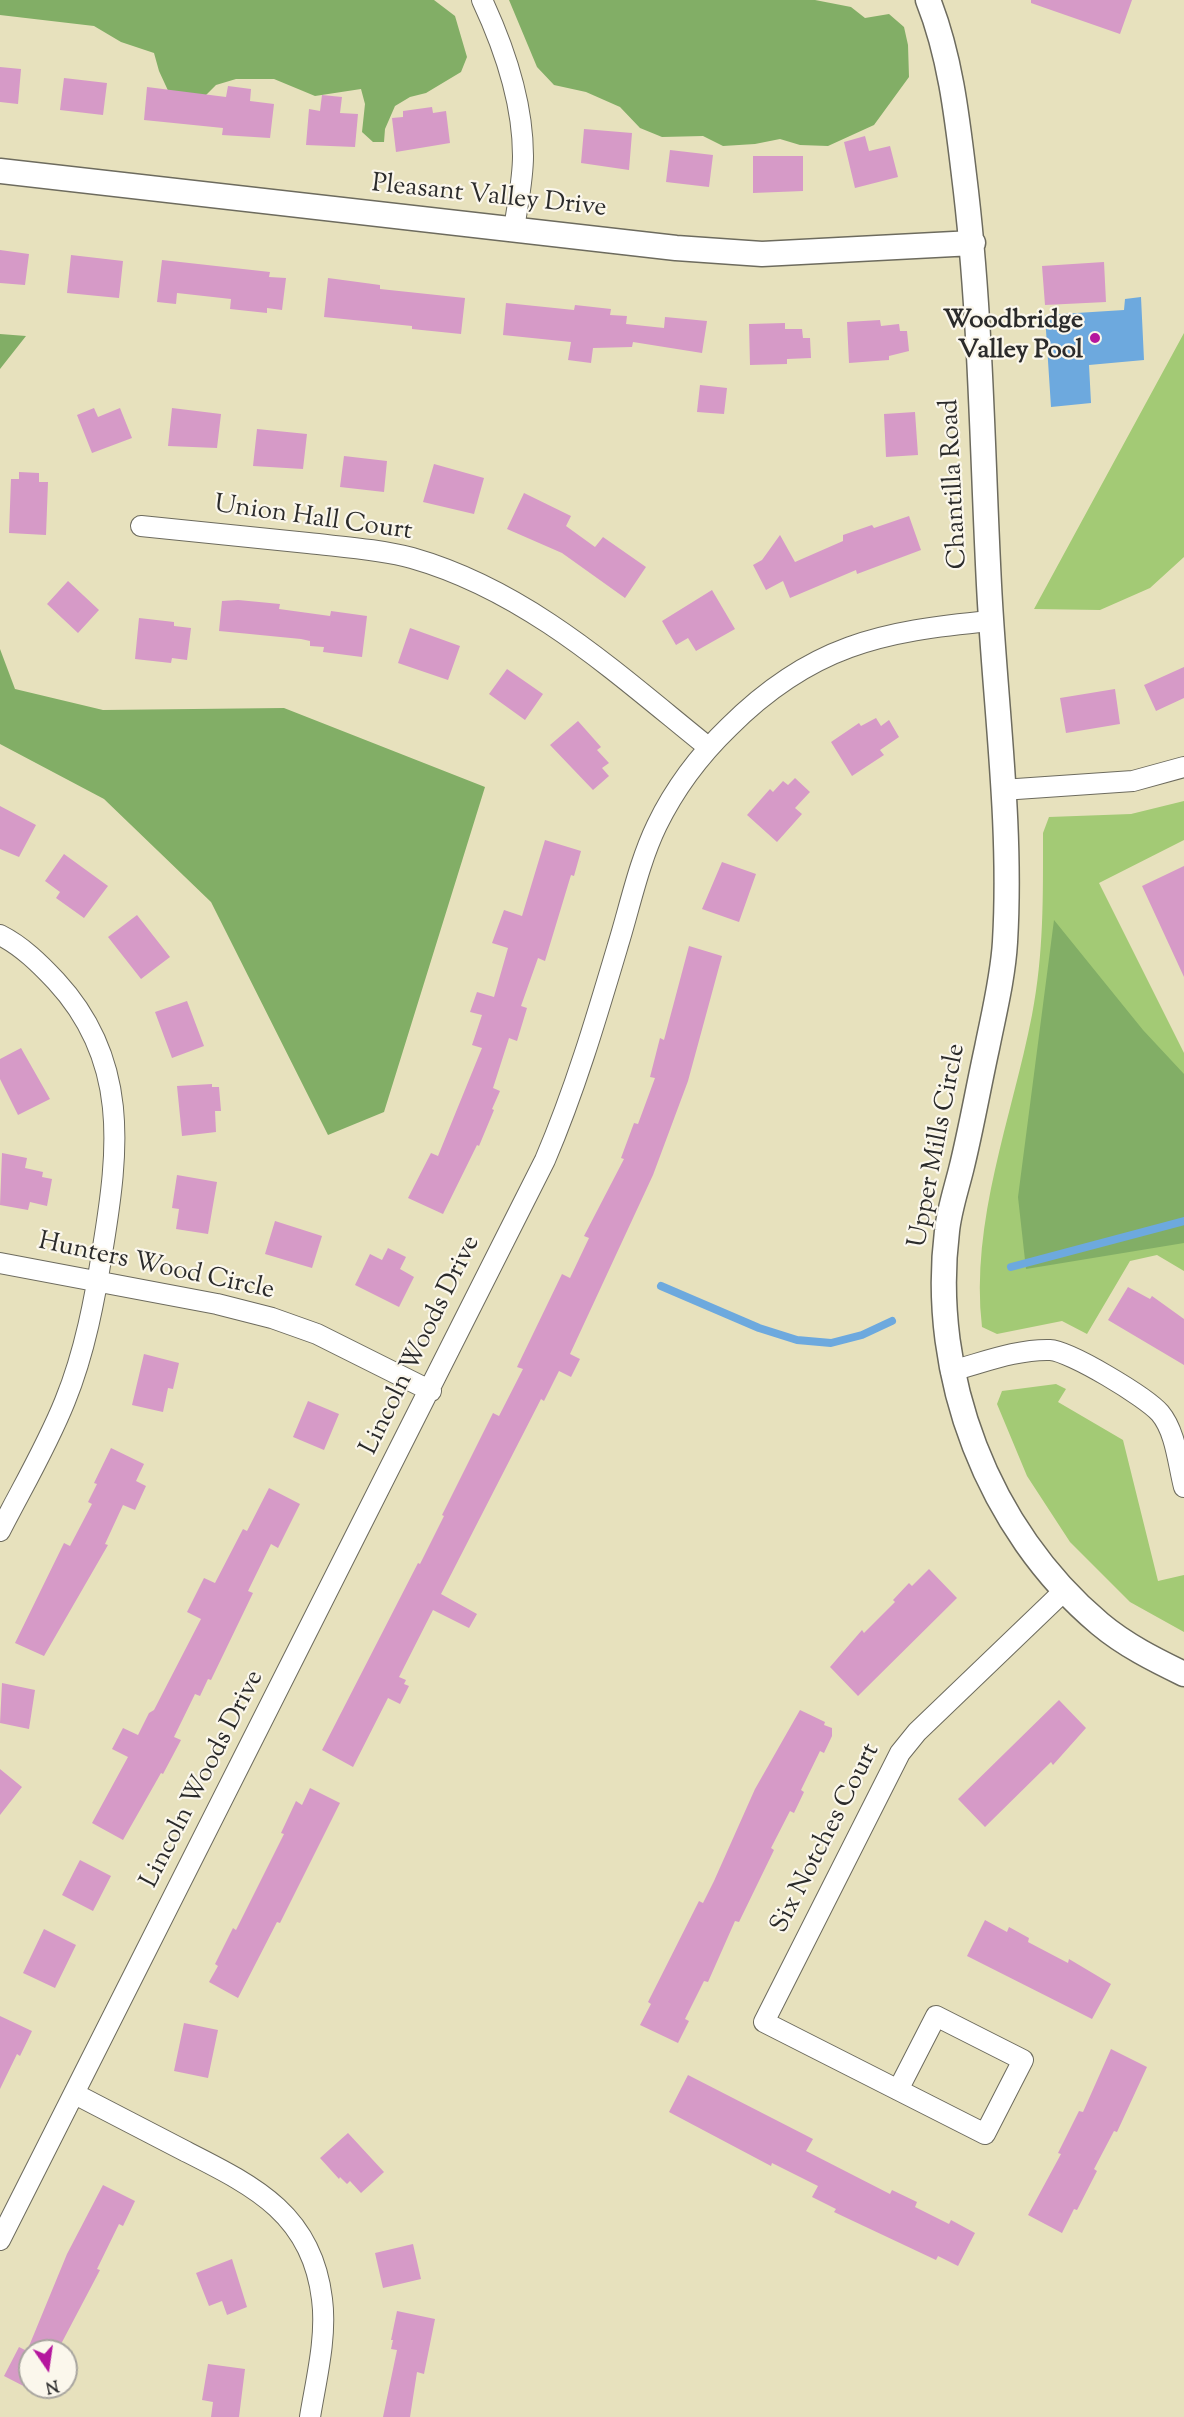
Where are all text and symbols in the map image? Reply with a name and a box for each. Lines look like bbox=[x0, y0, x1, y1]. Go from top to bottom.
street label: Pleasant Valley Drive bbox=[370, 170, 608, 226]
place label: Woodbridge Valley Pool bbox=[943, 307, 1083, 368]
marker: Woodbridge Valley Pool bbox=[1088, 331, 1102, 345]
street label: Chantilla Road bbox=[936, 398, 976, 570]
street label: Union Hall Court bbox=[212, 491, 414, 549]
street label: Upper Mills Circle bbox=[904, 1041, 974, 1251]
street label: Hunters Wood Circle bbox=[35, 1228, 277, 1308]
street label: Lincoln Woods Drive bbox=[355, 1231, 489, 1461]
street label: Lincoln Woods Drive bbox=[136, 1666, 272, 1894]
street label: Six Notches Court bbox=[766, 1739, 888, 1939]
north arrow bbox=[18, 2339, 78, 2399]
text: N bbox=[43, 2372, 61, 2398]

